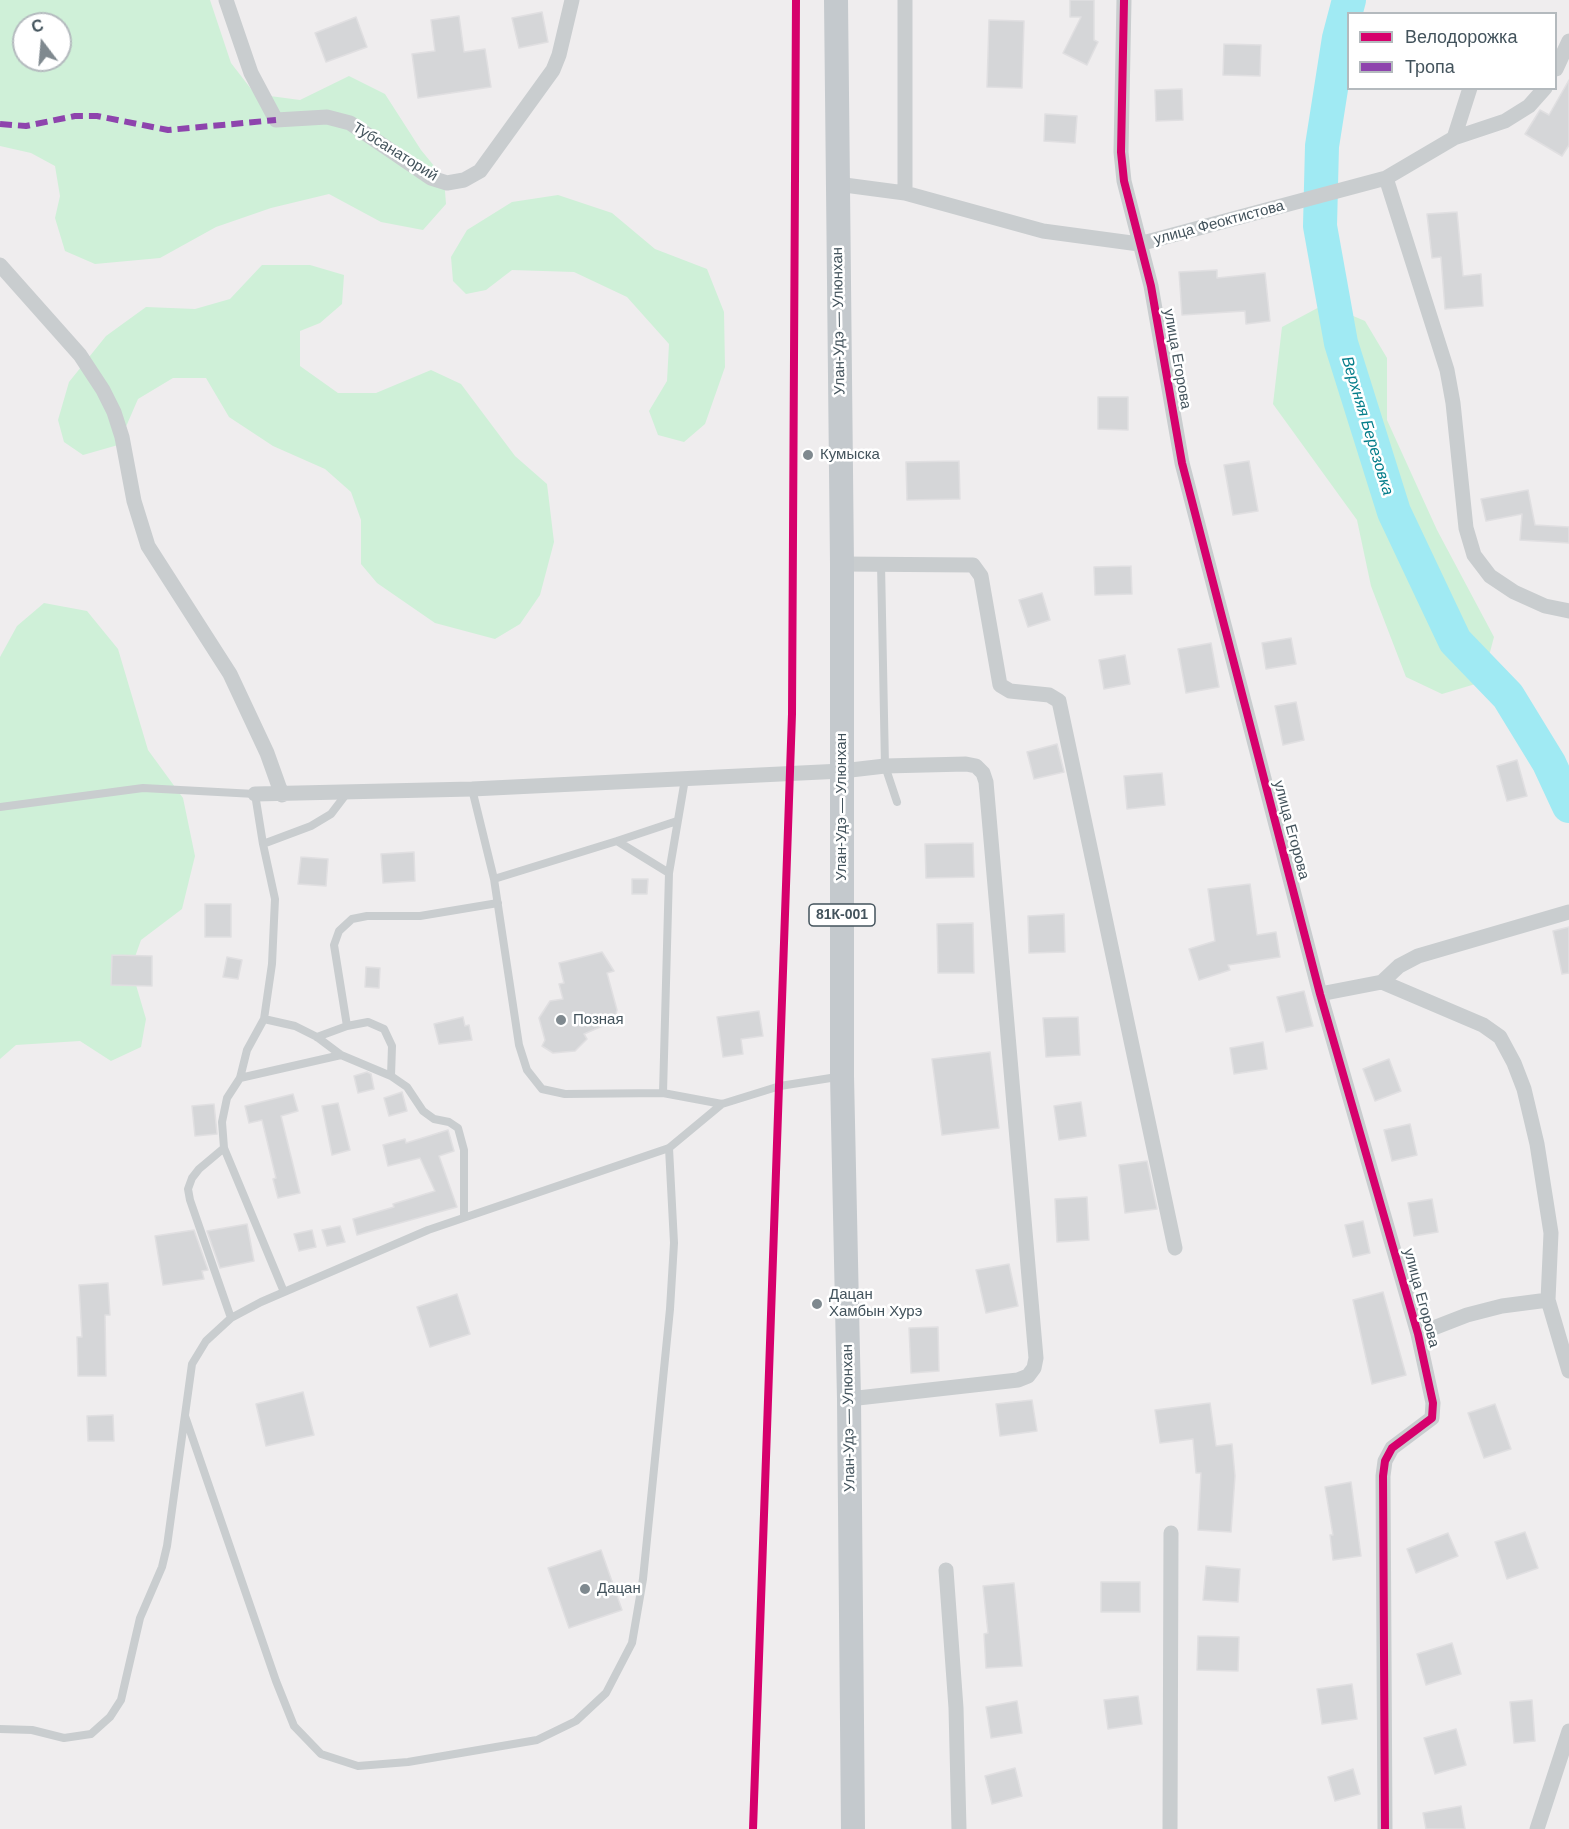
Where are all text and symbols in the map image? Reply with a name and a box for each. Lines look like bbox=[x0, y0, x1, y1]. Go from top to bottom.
north arrow bbox=[12, 12, 72, 72]
legend bbox=[1347, 12, 1557, 90]
text: С bbox=[30, 16, 45, 36]
text: Велодорожка bbox=[1405, 27, 1517, 47]
text: Тропа bbox=[1405, 57, 1455, 77]
street label: Тубсанаторий bbox=[349, 119, 441, 185]
street label: улица Феоктистова bbox=[1152, 197, 1286, 249]
street label: Улан-Удэ — Улюнхан bbox=[829, 247, 849, 395]
street label: улица Егорова bbox=[1159, 307, 1195, 411]
water label: Верхняя Березовка bbox=[1337, 354, 1397, 498]
place label: Кумыска bbox=[820, 446, 880, 464]
marker: Кумыска bbox=[801, 448, 815, 462]
street label: Улан-Удэ — Улюнхан bbox=[833, 733, 851, 881]
street label: улица Егорова bbox=[1269, 779, 1313, 881]
road number: 81К-001 bbox=[809, 904, 875, 926]
place label: Позная bbox=[573, 1011, 624, 1029]
marker: Позная bbox=[554, 1013, 568, 1027]
street label: улица Егорова bbox=[1399, 1247, 1443, 1349]
place label: Дацан Хамбын Хурэ bbox=[829, 1286, 922, 1321]
marker: Дацан Хамбын Хурэ bbox=[810, 1297, 824, 1311]
street label: Улан-Удэ — Улюнхан bbox=[839, 1344, 859, 1492]
place label: Дацан bbox=[597, 1580, 641, 1598]
marker: Дацан bbox=[578, 1582, 592, 1596]

